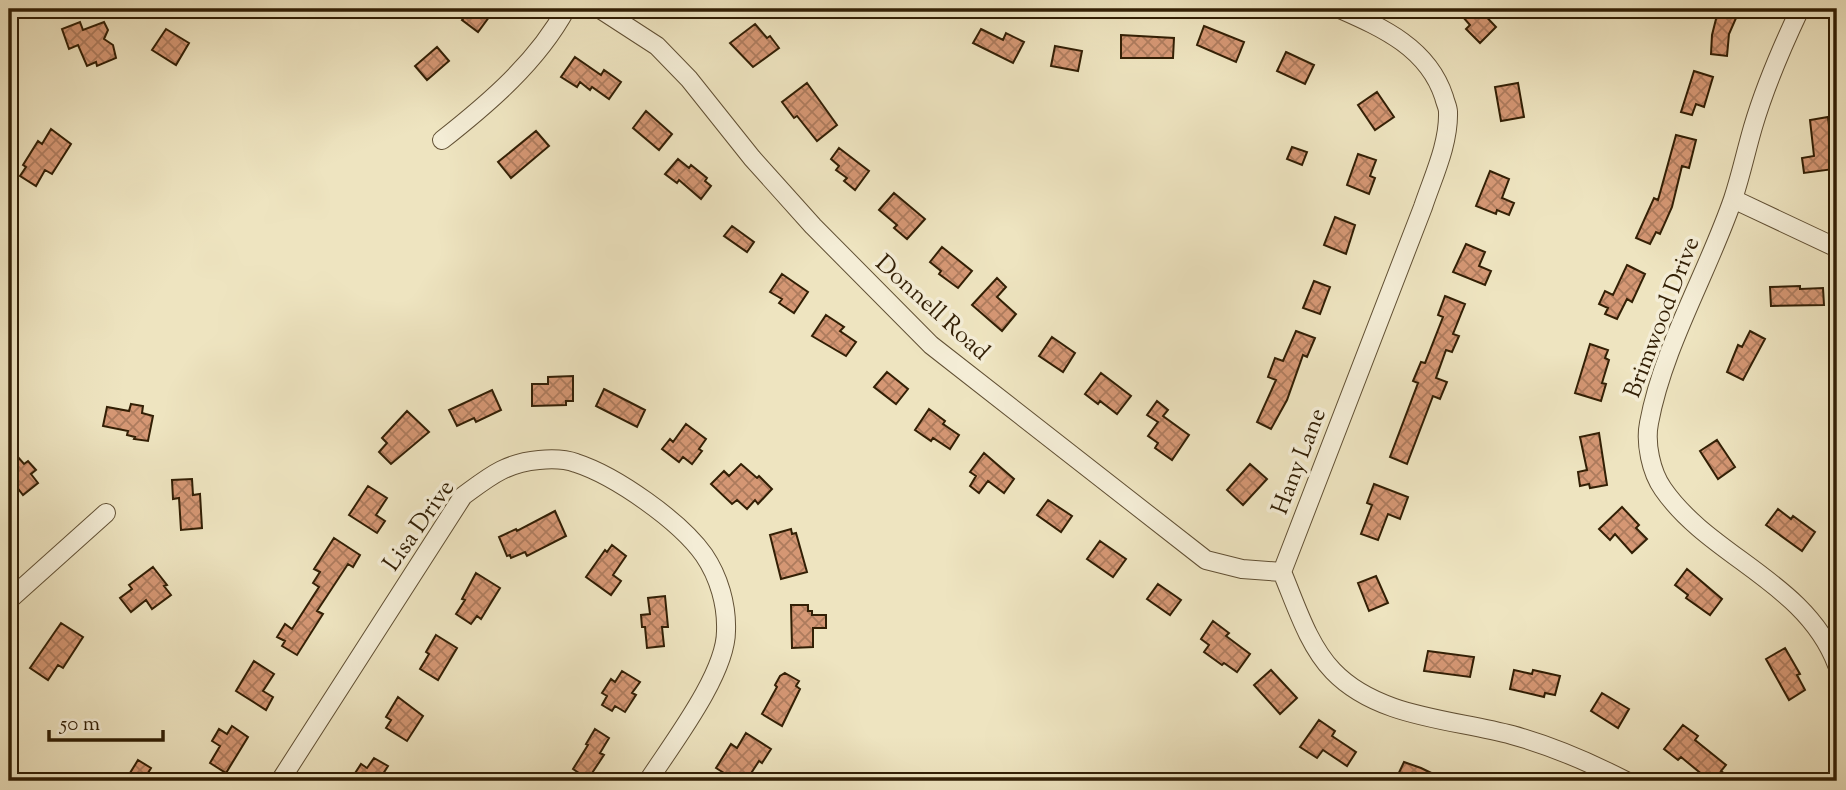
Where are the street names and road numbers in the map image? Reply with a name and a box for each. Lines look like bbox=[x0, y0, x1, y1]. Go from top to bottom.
street label: Brimwood Drive bbox=[1617, 232, 1709, 403]
street label: Donnell Road bbox=[867, 248, 997, 370]
street label: Hany Lane bbox=[1264, 404, 1336, 520]
street label: Lisa Drive bbox=[376, 474, 464, 579]

